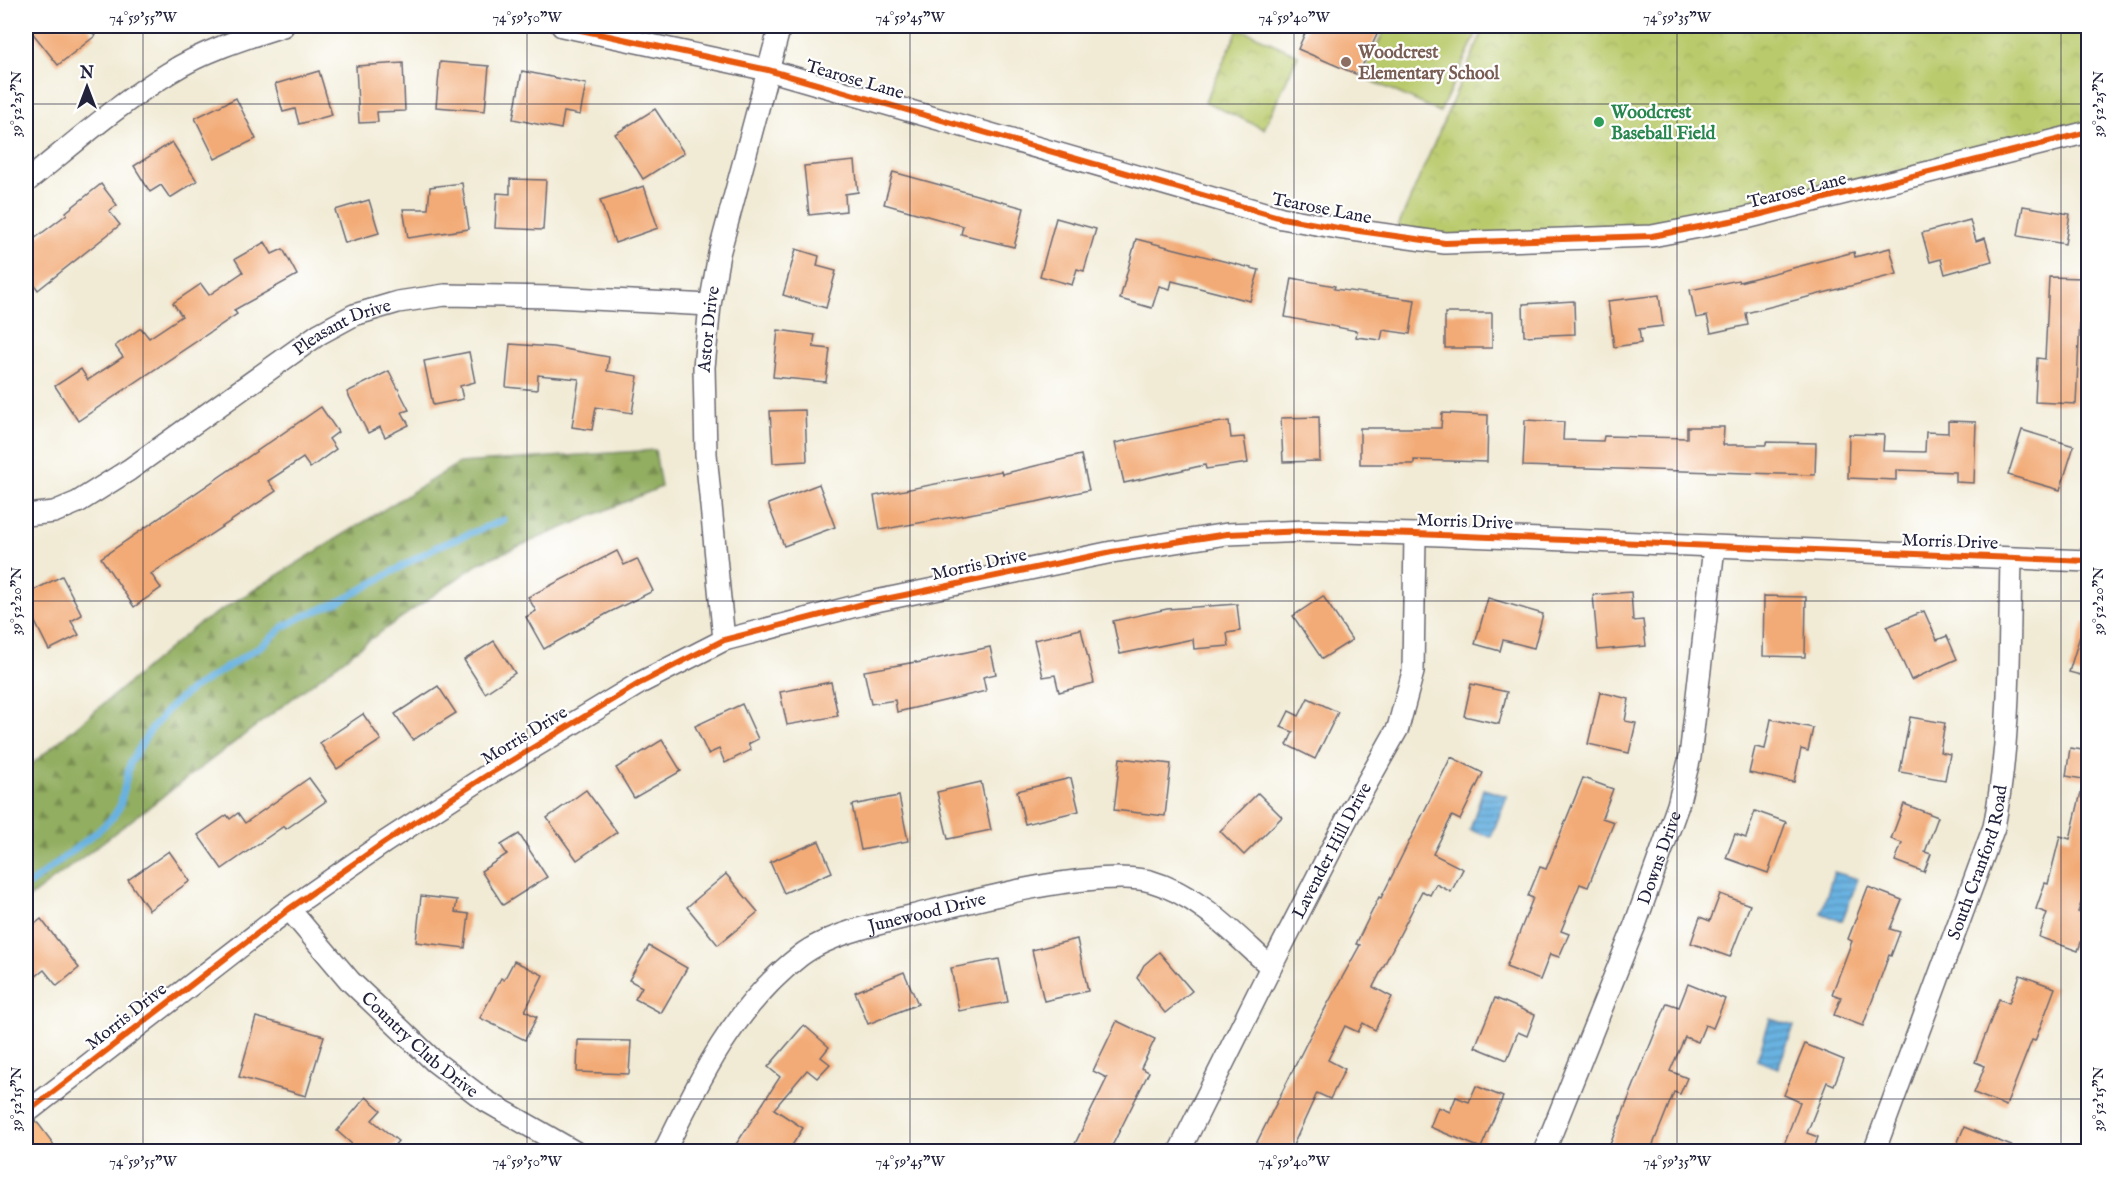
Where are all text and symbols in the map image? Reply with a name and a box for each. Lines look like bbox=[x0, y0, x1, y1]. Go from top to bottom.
text: 74°59'55"W bbox=[109, 8, 178, 27]
text: 74°59'50"W bbox=[492, 8, 563, 27]
text: 74°59'45"W bbox=[875, 8, 946, 27]
text: 74°59'40"W bbox=[1258, 8, 1331, 27]
text: 74°59'35"W bbox=[1643, 8, 1712, 27]
place label: Woodcrest Elementary School bbox=[1357, 42, 1500, 86]
street label: Tearose Lane bbox=[803, 55, 906, 105]
marker: Woodcrest Elementary School bbox=[1339, 55, 1353, 69]
north arrow bbox=[57, 57, 117, 117]
text: N bbox=[79, 64, 94, 84]
text: 39°52'25"N bbox=[7, 71, 26, 137]
text: 39°52'25"N bbox=[2089, 71, 2108, 137]
place label: Woodcrest Baseball Field bbox=[1610, 102, 1716, 146]
marker: Woodcrest Baseball Field bbox=[1592, 115, 1606, 129]
street label: Tearose Lane bbox=[1746, 168, 1849, 215]
street label: Tearose Lane bbox=[1270, 189, 1373, 230]
street label: Astor Drive bbox=[693, 284, 726, 375]
street label: Pleasant Drive bbox=[289, 295, 394, 362]
street label: Morris Drive bbox=[1416, 509, 1514, 536]
street label: Morris Drive bbox=[1901, 529, 1999, 556]
street label: Morris Drive bbox=[930, 544, 1029, 587]
text: 39°52'20"N bbox=[7, 567, 26, 635]
text: 39°52'20"N bbox=[2089, 567, 2108, 635]
street label: Morris Drive bbox=[477, 702, 572, 771]
street label: Lavender Hill Drive bbox=[1288, 779, 1378, 923]
street label: South Cranford Road bbox=[1943, 783, 2014, 943]
street label: Downs Drive bbox=[1633, 808, 1688, 908]
street label: Junewood Drive bbox=[864, 888, 989, 940]
street label: Morris Drive bbox=[82, 978, 172, 1056]
street label: Country Club Drive bbox=[355, 987, 482, 1104]
text: 39°52'15"N bbox=[7, 1067, 26, 1131]
text: 39°52'15"N bbox=[2089, 1067, 2108, 1131]
text: 74°59'55"W bbox=[109, 1152, 178, 1171]
text: 74°59'50"W bbox=[492, 1152, 563, 1171]
text: 74°59'45"W bbox=[875, 1152, 946, 1171]
text: 74°59'40"W bbox=[1258, 1152, 1331, 1171]
text: 74°59'35"W bbox=[1643, 1152, 1712, 1171]

